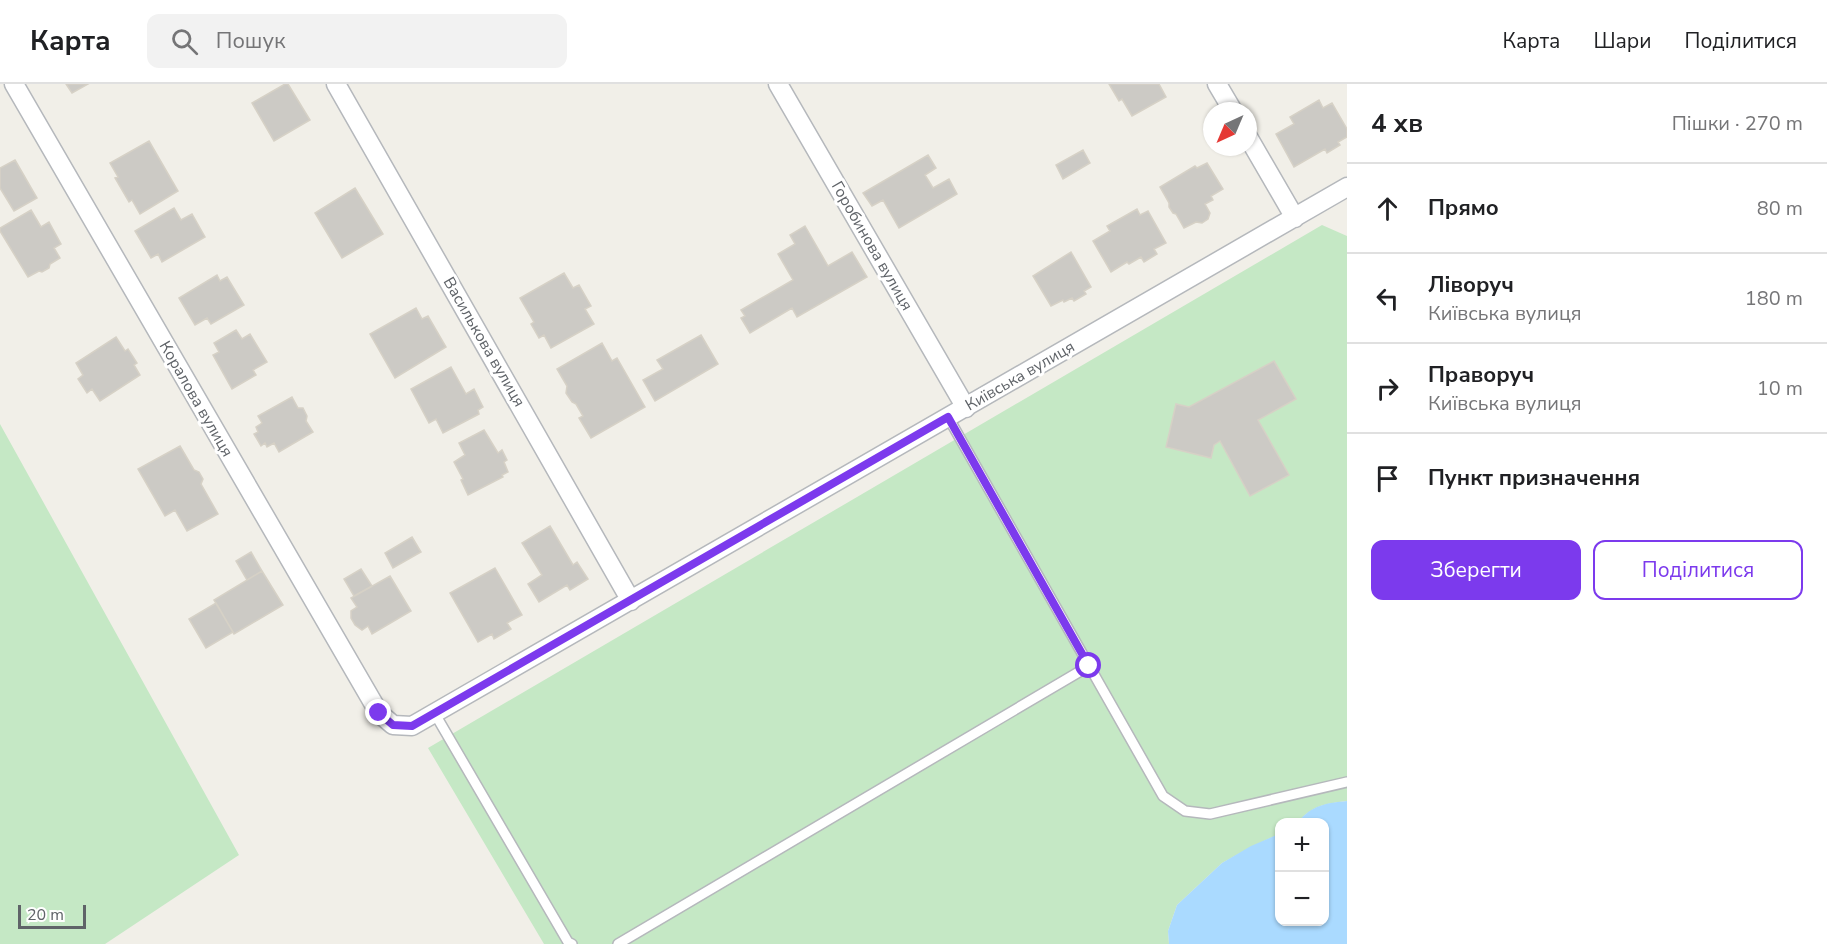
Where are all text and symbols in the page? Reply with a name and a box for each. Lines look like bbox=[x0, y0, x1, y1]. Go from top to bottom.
search box bbox=[147, 14, 567, 68]
text: Карта bbox=[30, 22, 111, 60]
icon: search bbox=[168, 25, 201, 58]
text: Пошук bbox=[216, 26, 286, 56]
text: Карта bbox=[1503, 27, 1560, 55]
text: Шари bbox=[1593, 27, 1652, 55]
text: Поділитися bbox=[1685, 27, 1797, 55]
north arrow bbox=[1203, 102, 1257, 156]
text: 4 хв bbox=[1371, 106, 1423, 141]
text: Пішки · 270 m bbox=[1672, 110, 1803, 137]
street label: Горобинова вулиця bbox=[826, 177, 918, 315]
icon: ahead bbox=[1371, 192, 1404, 225]
text: Прямо bbox=[1428, 193, 1499, 223]
text: 80 m bbox=[1757, 195, 1803, 222]
text: Ліворуч bbox=[1428, 270, 1514, 300]
street label: Василькова вулиця bbox=[438, 273, 530, 411]
icon: left bbox=[1371, 282, 1404, 315]
text: 180 m bbox=[1745, 285, 1803, 312]
text: Київська вулиця bbox=[1428, 300, 1582, 327]
street label: Київська вулиця bbox=[961, 336, 1079, 416]
street label: Коралова вулиця bbox=[154, 337, 238, 461]
text: Праворуч bbox=[1428, 360, 1534, 390]
icon: right bbox=[1371, 372, 1404, 405]
text: 10 m bbox=[1757, 375, 1803, 402]
text: Київська вулиця bbox=[1428, 390, 1582, 417]
icon: arrive bbox=[1371, 462, 1404, 495]
text: Пункт призначення bbox=[1428, 463, 1640, 493]
button: Зберегти bbox=[1371, 540, 1581, 600]
button: Поділитися bbox=[1593, 540, 1803, 600]
route start bbox=[1075, 652, 1101, 678]
route end bbox=[365, 699, 391, 725]
map controls bbox=[1275, 818, 1329, 926]
button: + bbox=[1275, 818, 1329, 872]
button: − bbox=[1275, 872, 1329, 926]
scale bar bbox=[18, 902, 86, 930]
text: 20 m bbox=[27, 904, 64, 926]

